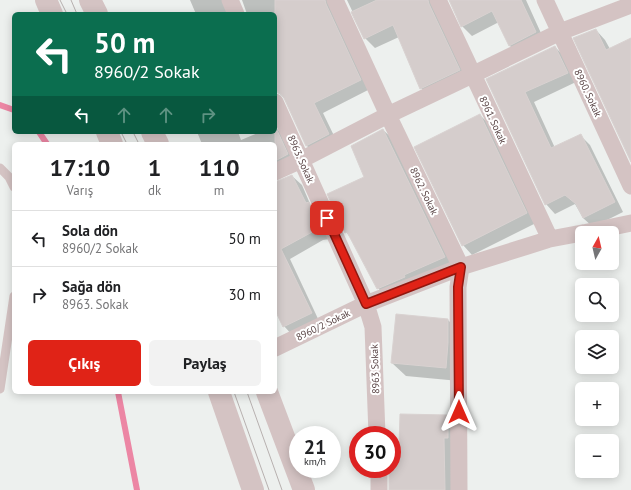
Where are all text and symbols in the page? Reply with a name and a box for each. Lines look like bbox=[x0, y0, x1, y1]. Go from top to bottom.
text: 50 m bbox=[94, 24, 155, 61]
icon: left bbox=[28, 28, 80, 80]
text: 8960/2 Sokak bbox=[94, 60, 200, 83]
street label: 8960. Sokak bbox=[571, 67, 605, 119]
street label: 8961. Sokak bbox=[476, 94, 510, 146]
icon: left bbox=[71, 104, 93, 126]
icon: ahead bbox=[113, 104, 135, 126]
icon: ahead bbox=[155, 104, 177, 126]
icon: right bbox=[197, 104, 219, 126]
street label: 8963. Sokak bbox=[285, 133, 317, 185]
text: 17:10 bbox=[49, 152, 110, 183]
text: 1 bbox=[148, 152, 161, 183]
text: 110 bbox=[199, 152, 240, 183]
street label: 8962. Sokak bbox=[407, 165, 441, 217]
text: Varış bbox=[67, 182, 93, 199]
text: dk bbox=[148, 182, 161, 199]
text: m bbox=[214, 182, 224, 199]
pin bbox=[310, 201, 344, 235]
icon: arrive bbox=[316, 207, 338, 229]
text: Sola dön bbox=[62, 221, 118, 240]
north arrow bbox=[575, 226, 619, 270]
map controls bbox=[575, 226, 619, 478]
icon: left bbox=[28, 228, 50, 250]
text: 50 m bbox=[228, 229, 261, 248]
text: 8960/2 Sokak bbox=[62, 240, 138, 257]
text: Sağa dön bbox=[62, 277, 121, 296]
button: search bbox=[575, 278, 619, 322]
icon: right bbox=[28, 284, 50, 306]
text: 30 m bbox=[228, 285, 261, 304]
text: 8963. Sokak bbox=[62, 296, 128, 313]
street label: 8960/2 Sokak bbox=[294, 306, 352, 344]
button: layers bbox=[575, 330, 619, 374]
button: Çıkış bbox=[28, 340, 141, 386]
button: Paylaş bbox=[149, 340, 261, 386]
street label: 8963 Sokak bbox=[368, 344, 382, 394]
button: + bbox=[575, 382, 619, 426]
position arrow bbox=[438, 391, 480, 433]
speed limit sign: 30 bbox=[349, 426, 401, 478]
text: 21 bbox=[304, 434, 326, 460]
button: − bbox=[575, 434, 619, 478]
text: km/h bbox=[304, 455, 326, 468]

